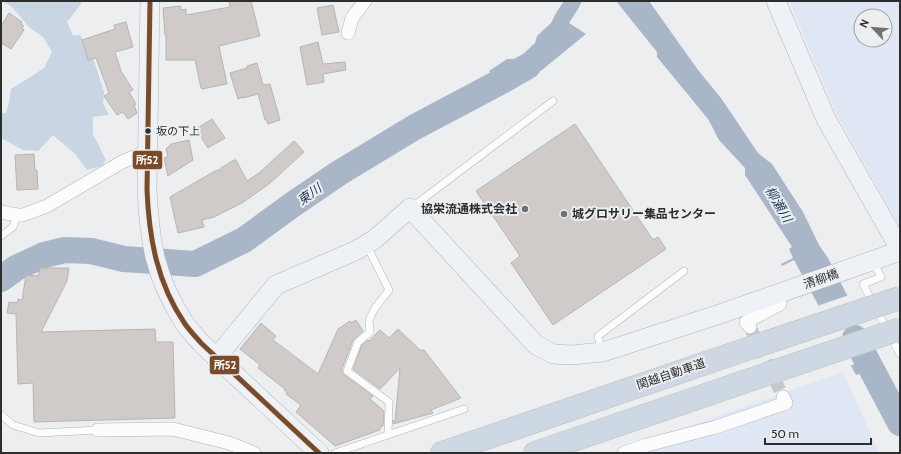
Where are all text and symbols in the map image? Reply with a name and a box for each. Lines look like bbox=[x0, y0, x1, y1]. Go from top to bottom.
north arrow bbox=[853, 8, 893, 48]
text: N bbox=[856, 17, 872, 30]
place label: 坂の下上 bbox=[156, 124, 200, 138]
marker: 坂の下上 bbox=[143, 126, 153, 136]
line badge: 所52 bbox=[132, 150, 163, 170]
text: 所52 bbox=[136, 153, 159, 167]
water label: 東川 bbox=[294, 179, 326, 208]
water label: 柳瀬川 bbox=[762, 183, 797, 227]
place label: 協栄流通株式会社 bbox=[421, 201, 517, 216]
marker: 協栄流通株式会社 bbox=[520, 204, 530, 214]
place label: 城グロサリー集品センター bbox=[572, 206, 716, 221]
marker: 城グロサリー集品センター bbox=[559, 209, 569, 219]
street label: 清柳橋 bbox=[801, 266, 840, 291]
line badge: 所52 bbox=[209, 355, 240, 375]
street label: 関越自動車道 bbox=[634, 355, 707, 392]
text: 所52 bbox=[214, 358, 237, 372]
scale bar bbox=[765, 420, 871, 446]
text: 50 m bbox=[771, 426, 799, 441]

